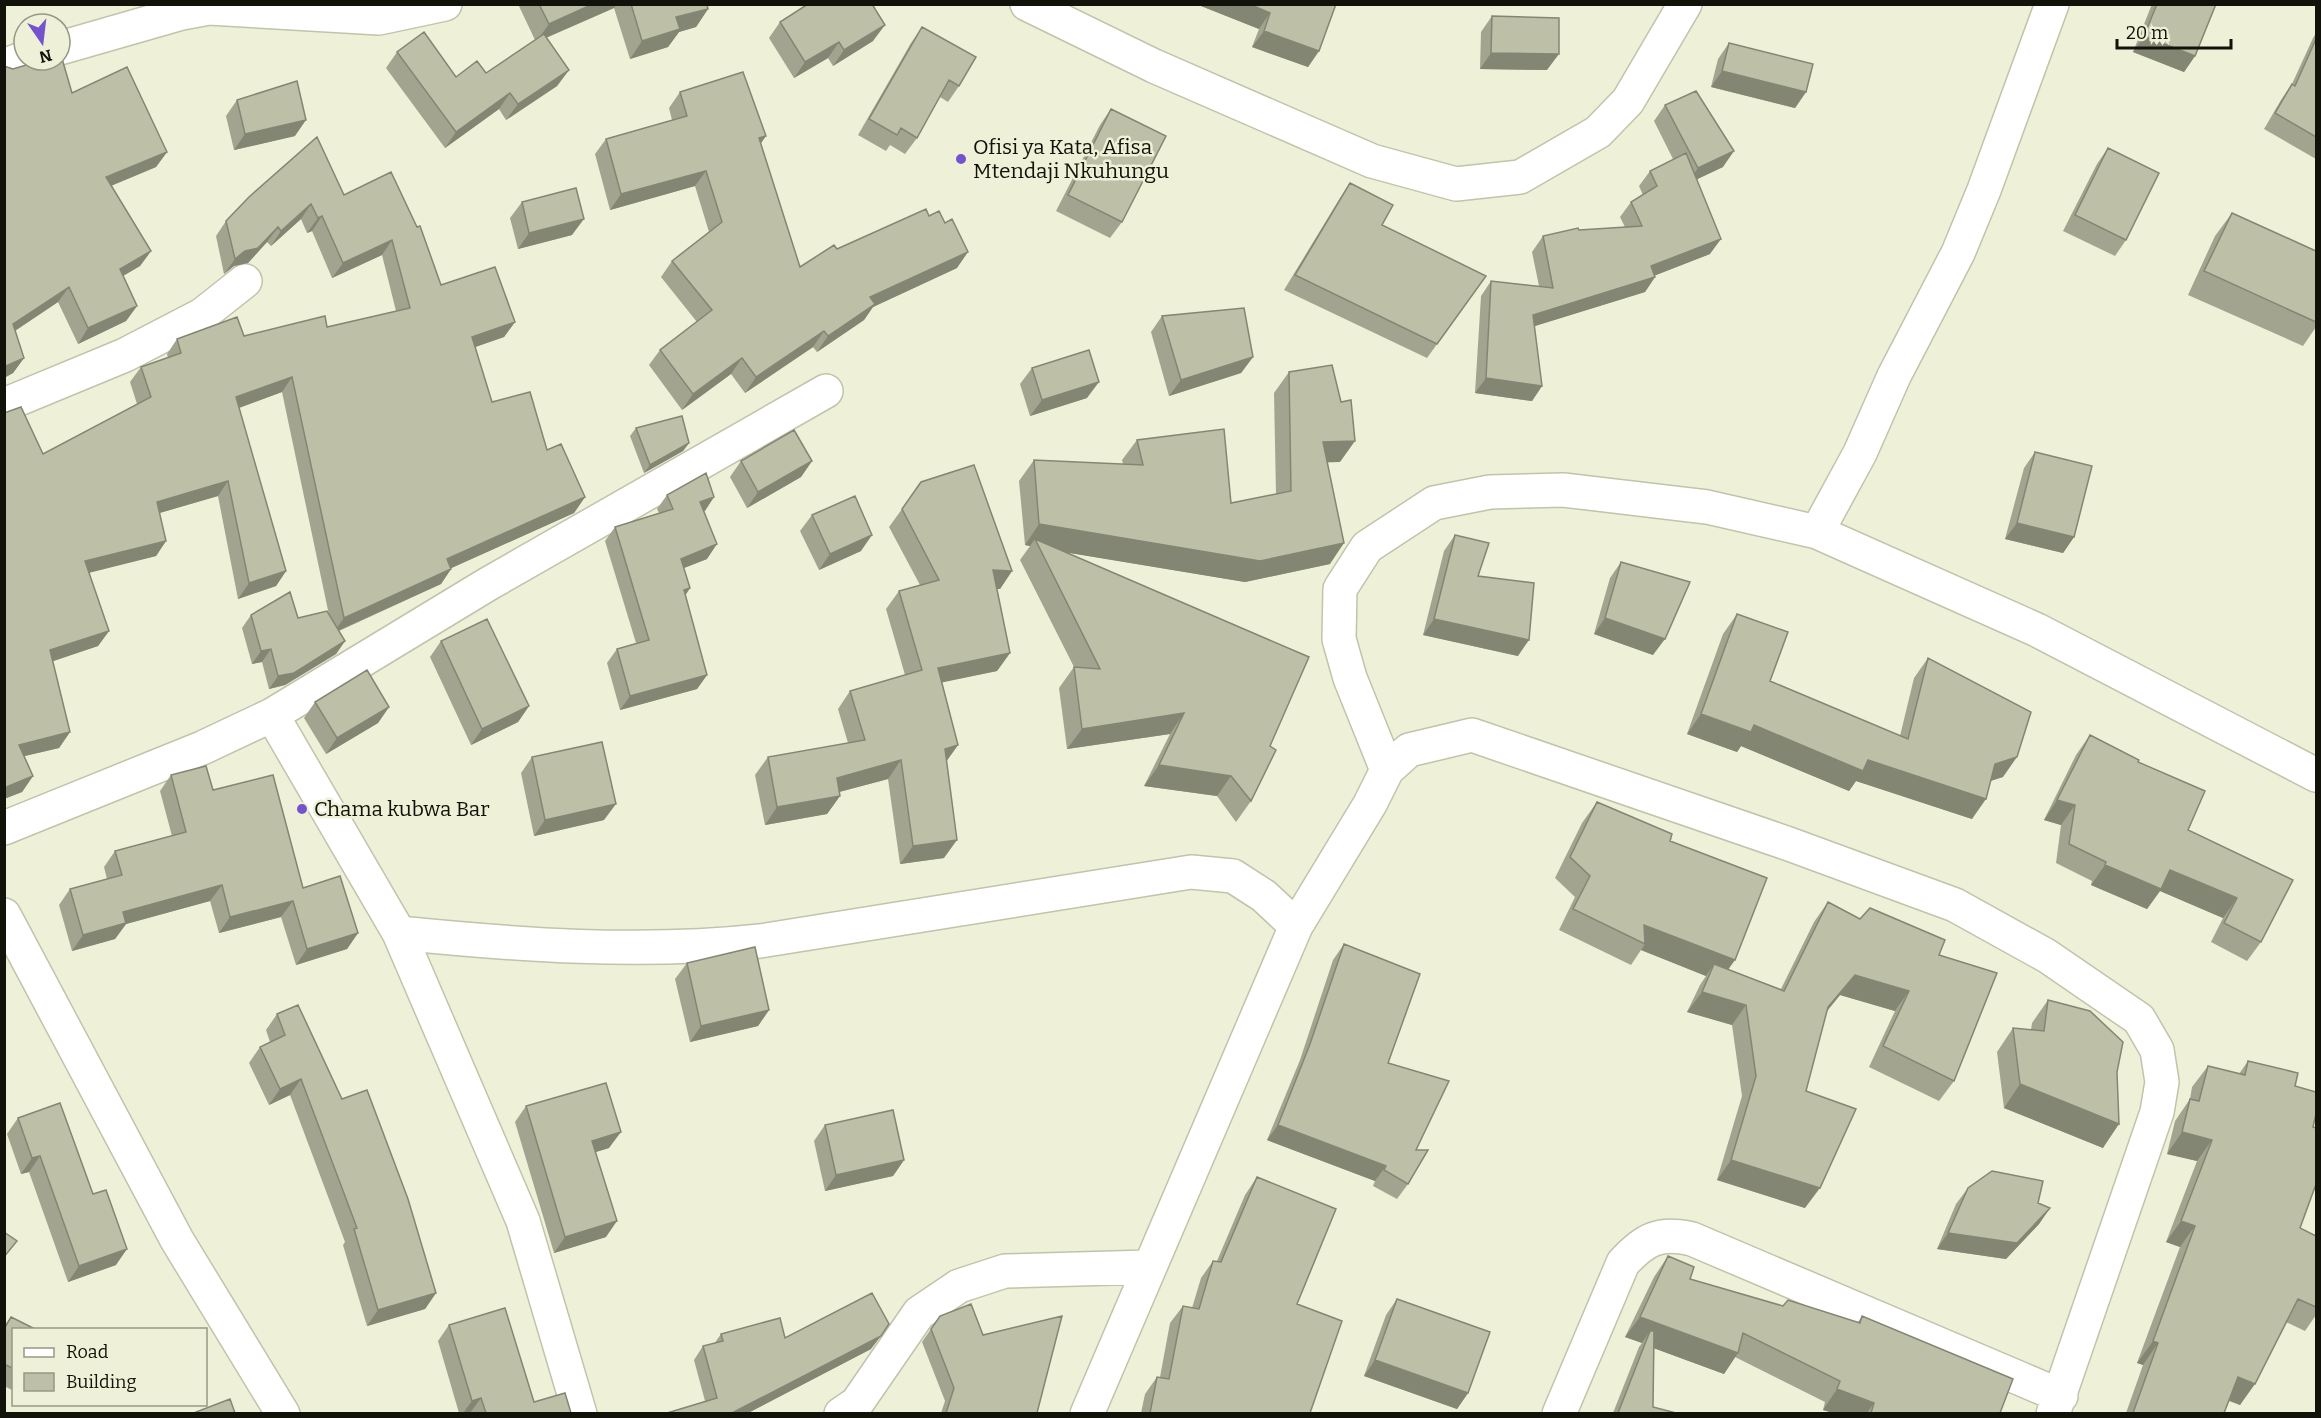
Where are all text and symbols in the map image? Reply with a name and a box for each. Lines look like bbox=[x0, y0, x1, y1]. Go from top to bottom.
north arrow bbox=[12, 12, 72, 72]
scale bar bbox=[2117, 12, 2231, 50]
text: 20 m bbox=[2126, 22, 2168, 44]
text: N bbox=[37, 45, 54, 67]
place label: Ofisi ya Kata, Afisa Mtendaji Nkuhungu bbox=[973, 134, 1169, 184]
marker: Ofisi ya Kata, Afisa Mtendaji Nkuhungu bbox=[954, 152, 968, 166]
place label: Chama kubwa Bar bbox=[314, 796, 490, 822]
marker: Chama kubwa Bar bbox=[295, 802, 309, 816]
legend bbox=[12, 1328, 207, 1406]
text: Road bbox=[66, 1341, 109, 1363]
text: Building bbox=[66, 1371, 137, 1393]

